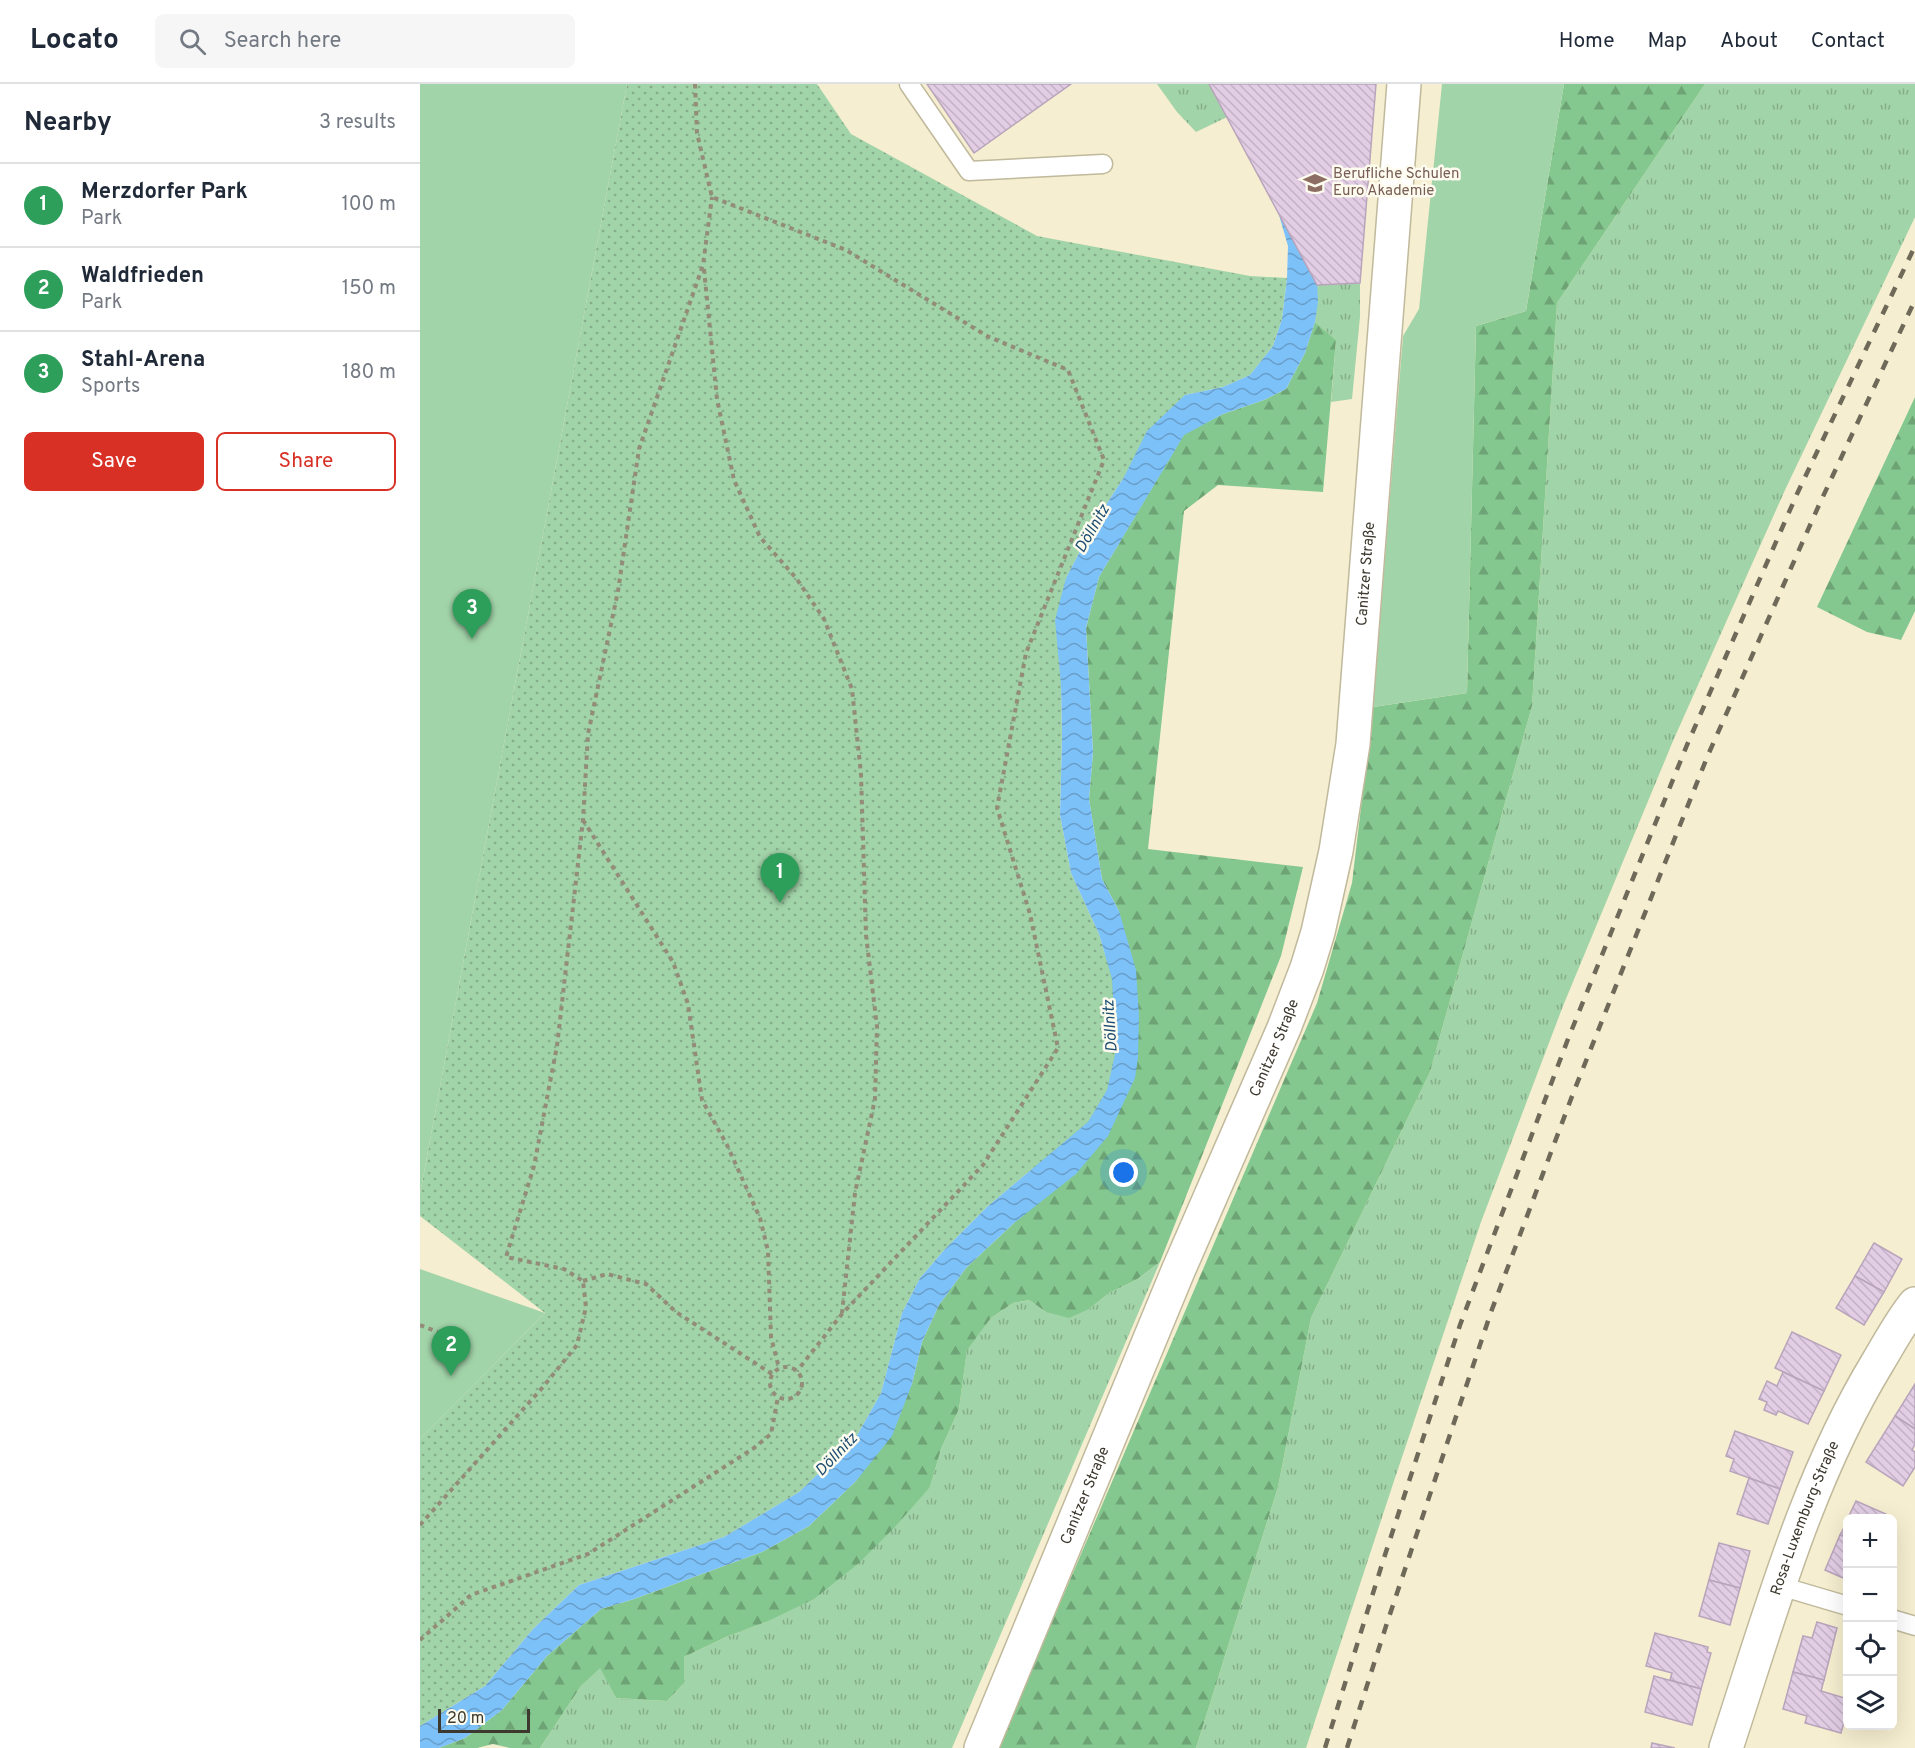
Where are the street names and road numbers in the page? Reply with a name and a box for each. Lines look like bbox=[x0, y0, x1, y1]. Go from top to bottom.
street label: Canitzer Straße bbox=[1353, 521, 1380, 627]
street label: Canitzer Straße bbox=[1246, 997, 1304, 1100]
street label: Rosa-Luxemburg-Straße bbox=[1767, 1438, 1844, 1598]
street label: Canitzer Straße bbox=[1057, 1444, 1114, 1548]

